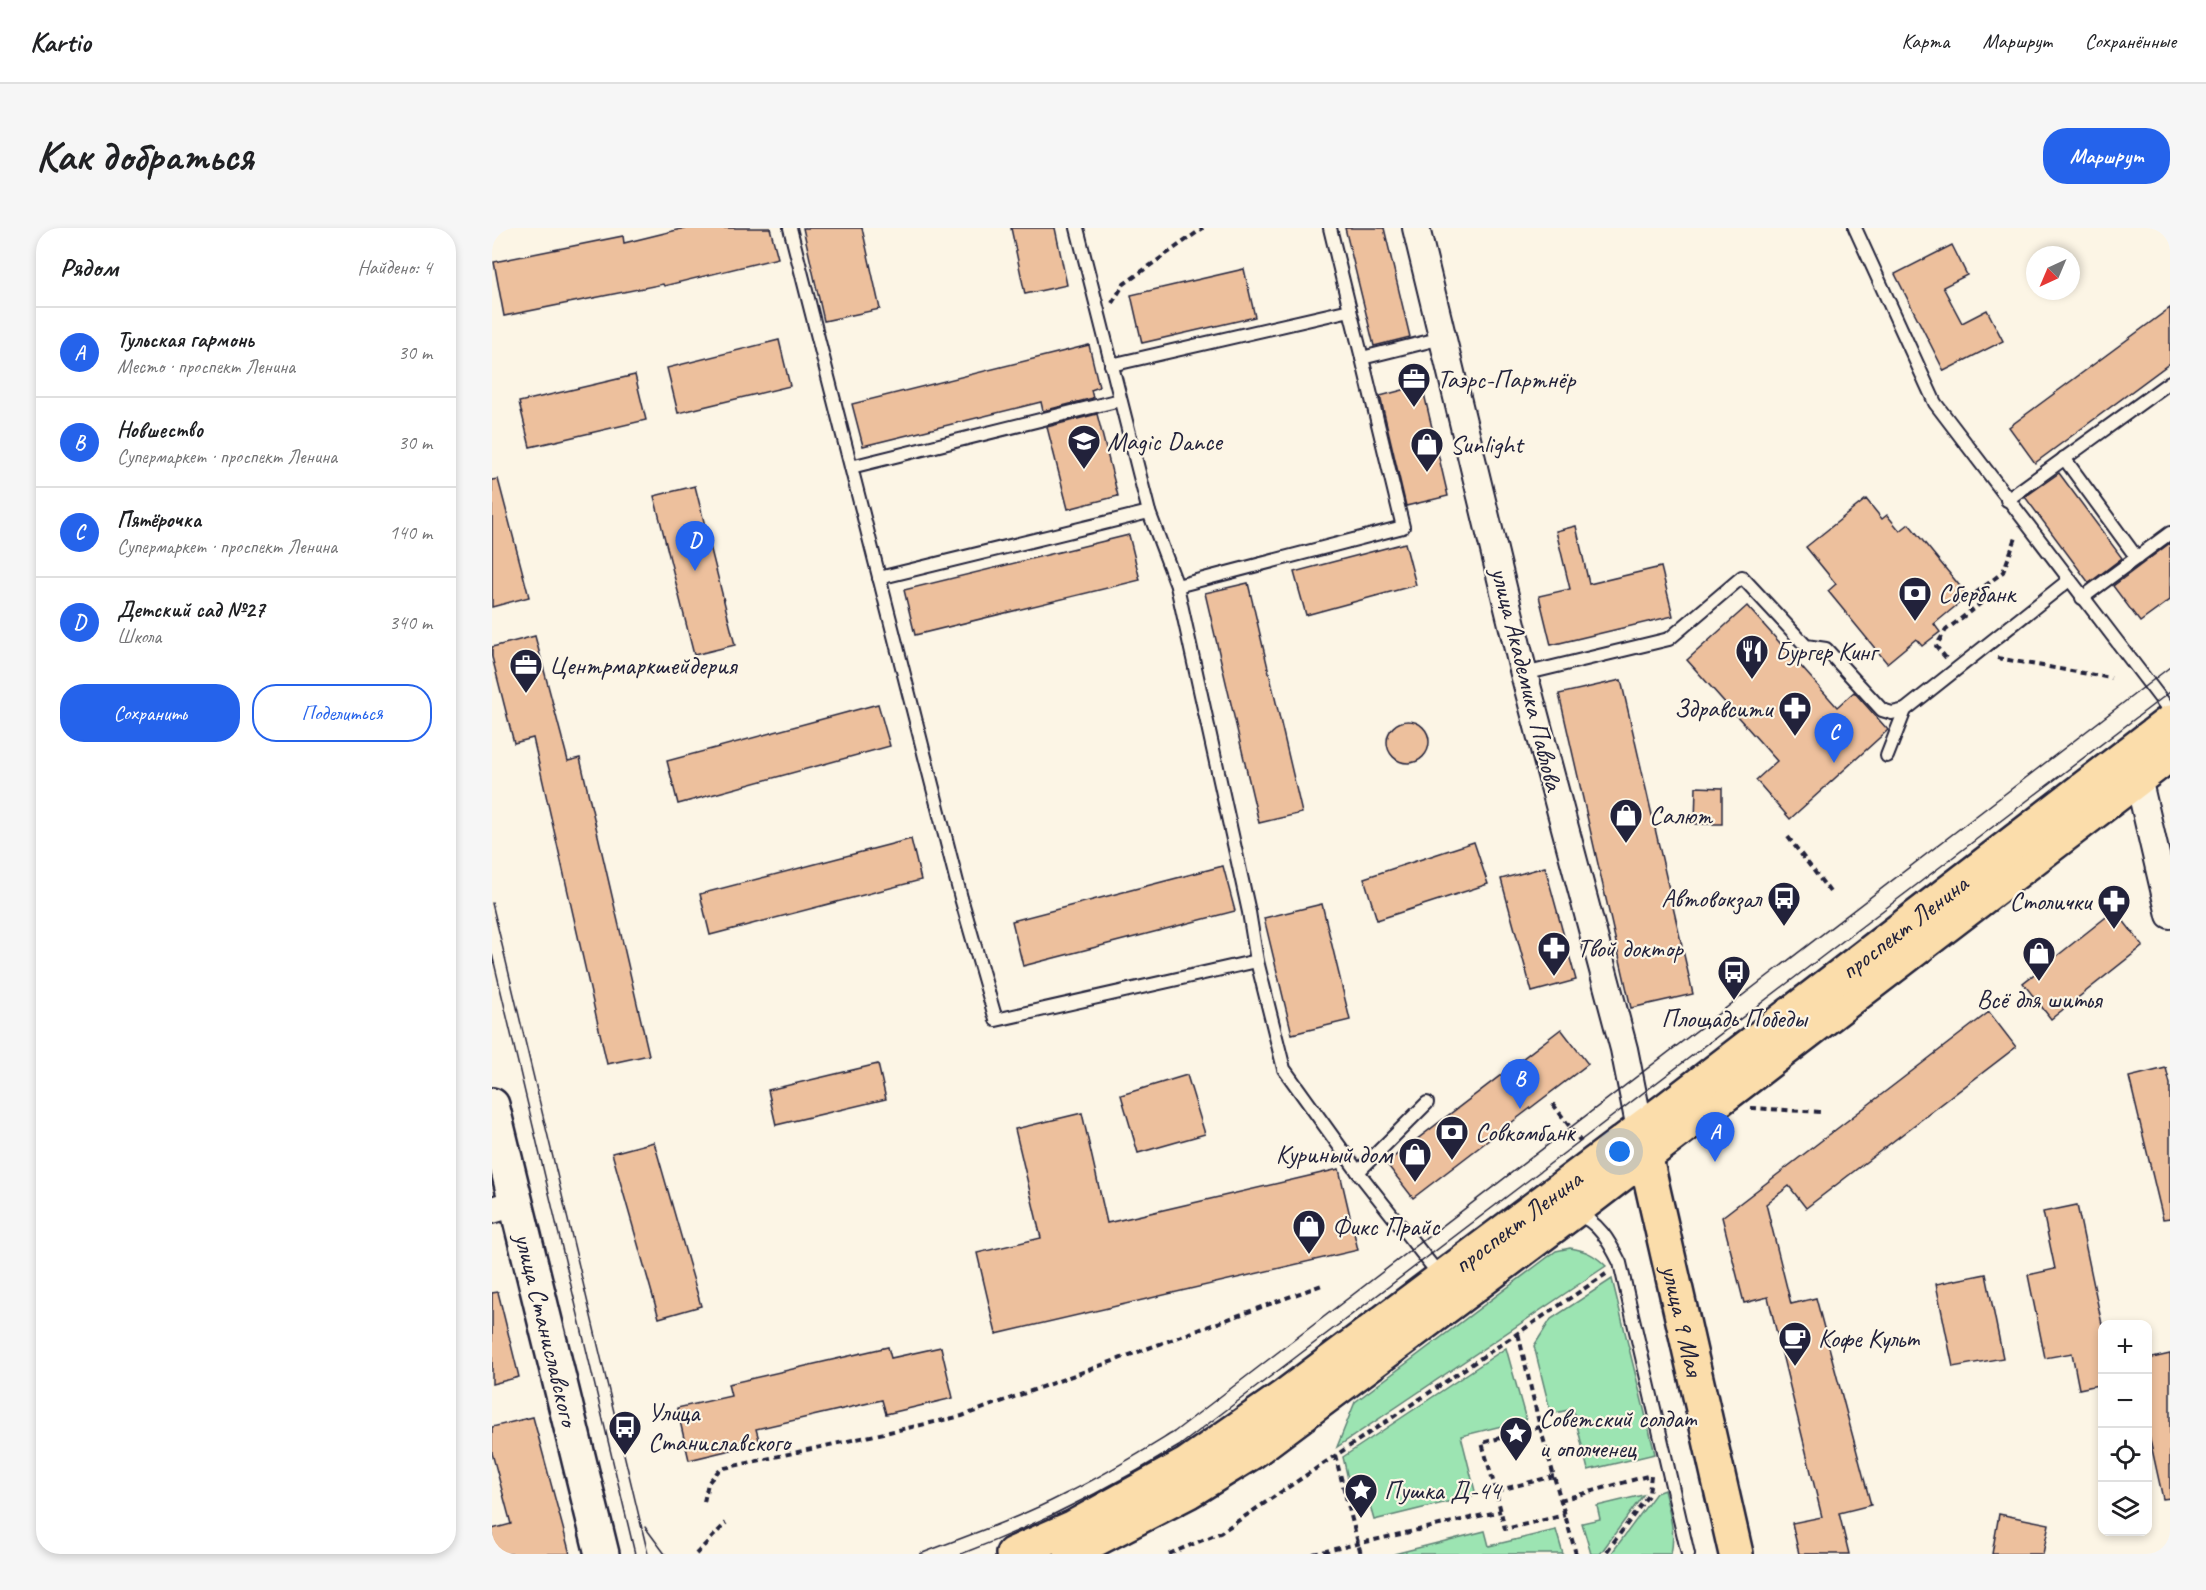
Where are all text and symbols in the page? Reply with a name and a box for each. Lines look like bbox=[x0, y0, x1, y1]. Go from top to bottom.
text: Kartio bbox=[30, 24, 91, 59]
text: Карта bbox=[1901, 28, 1950, 54]
text: Маршрут bbox=[1983, 28, 2052, 54]
text: Сохранённые bbox=[2085, 28, 2176, 54]
button: Маршрут bbox=[2043, 128, 2170, 184]
text: Как добраться bbox=[36, 130, 253, 183]
north arrow bbox=[2026, 246, 2080, 300]
text: Рядом bbox=[60, 251, 118, 284]
text: Найдено: 4 bbox=[357, 255, 432, 280]
text: Тульская гармонь bbox=[117, 326, 254, 354]
text: A bbox=[74, 340, 85, 365]
text: 30 m bbox=[398, 340, 432, 365]
text: Место · проспект Ленина bbox=[117, 354, 295, 379]
office icon: Таэрс-Партнёр bbox=[1396, 361, 1432, 408]
place label: Таэрс-Партнёр bbox=[1437, 363, 1576, 396]
text: Новшество bbox=[117, 416, 203, 444]
school or university icon: Magic Dance bbox=[1066, 423, 1102, 470]
place label: Magic Dance bbox=[1107, 425, 1224, 458]
shop icon: Sunlight bbox=[1409, 426, 1445, 473]
place label: Sunlight bbox=[1450, 428, 1525, 461]
text: B bbox=[74, 430, 85, 455]
text: 30 m bbox=[398, 430, 432, 455]
text: Супермаркет · проспект Ленина bbox=[117, 444, 337, 469]
text: Пятёрочка bbox=[117, 506, 201, 534]
text: C bbox=[75, 520, 84, 545]
text: 140 m bbox=[389, 520, 432, 545]
pin: D bbox=[676, 522, 714, 571]
text: Супермаркет · проспект Ленина bbox=[117, 534, 337, 559]
street label: улица Академика Павлова bbox=[1483, 562, 1571, 796]
bank icon: Сбербанк bbox=[1897, 575, 1933, 622]
place label: Сбербанк bbox=[1938, 577, 2018, 610]
text: Детский сад №27 bbox=[117, 596, 265, 624]
text: D bbox=[74, 610, 85, 635]
text: 340 m bbox=[389, 610, 432, 635]
text: Школа bbox=[117, 624, 161, 649]
restaurant icon: Бургер Кинг bbox=[1734, 633, 1770, 680]
place label: Бургер Кинг bbox=[1775, 635, 1880, 668]
office icon: Центрмаркшейдерия bbox=[508, 647, 544, 694]
place label: Центрмаркшейдерия bbox=[549, 649, 738, 682]
button: Сохранить bbox=[60, 684, 240, 742]
button: Поделиться bbox=[252, 684, 432, 742]
pharmacy icon: Здравсити bbox=[1777, 690, 1813, 737]
place label: Здравсити bbox=[1674, 692, 1775, 725]
pin: C bbox=[1814, 714, 1854, 763]
shop icon: Салют bbox=[1608, 797, 1644, 844]
place label: Салют bbox=[1649, 799, 1714, 832]
street label: проспект Ленина bbox=[1833, 866, 1976, 986]
bus stop icon: Автовокзал bbox=[1766, 880, 1802, 927]
place label: Автовокзал bbox=[1661, 882, 1764, 915]
pharmacy icon: Столички bbox=[2096, 883, 2132, 930]
place label: Столички bbox=[2010, 885, 2094, 918]
pharmacy icon: Твой доктор bbox=[1536, 930, 1572, 977]
place label: Твой доктор bbox=[1577, 932, 1684, 965]
shop icon: Всё для шитья bbox=[2021, 935, 2057, 982]
bus stop icon: Площадь Победы bbox=[1716, 954, 1752, 1001]
place label: Всё для шитья bbox=[1977, 983, 2103, 1016]
place label: Площадь Победы bbox=[1661, 1002, 1809, 1035]
pin: B bbox=[1500, 1060, 1540, 1109]
pin: A bbox=[1696, 1112, 1734, 1162]
bank icon: Совкомбанк bbox=[1434, 1114, 1470, 1161]
place label: Совкомбанк bbox=[1475, 1116, 1576, 1149]
shop icon: Куриный дом bbox=[1397, 1136, 1433, 1183]
your location bbox=[1605, 1137, 1634, 1166]
place label: Куриный дом bbox=[1276, 1138, 1394, 1171]
street label: проспект Ленина bbox=[1446, 1161, 1590, 1280]
shop icon: Фикс Прайс bbox=[1291, 1208, 1327, 1255]
place label: Фикс Прайс bbox=[1332, 1210, 1441, 1243]
street label: улица Станиславского bbox=[507, 1228, 587, 1432]
street label: улица 9 Мая bbox=[1654, 1260, 1712, 1381]
cafe icon: Кофе Культ bbox=[1777, 1320, 1813, 1367]
map controls bbox=[2098, 1320, 2152, 1536]
button: + bbox=[2098, 1320, 2152, 1374]
place label: Кофе Культ bbox=[1818, 1322, 1920, 1355]
button: − bbox=[2098, 1374, 2152, 1428]
place label: Улица Станиславского bbox=[648, 1396, 793, 1459]
place label: Советский солдат и ополченец bbox=[1539, 1402, 1698, 1465]
bus stop icon: Улица Станиславского bbox=[607, 1409, 643, 1456]
place icon: Советский солдат и ополченец bbox=[1498, 1415, 1534, 1462]
button: locate bbox=[2098, 1428, 2152, 1482]
place icon: Пушка Д-44 bbox=[1343, 1472, 1379, 1519]
place label: Пушка Д-44 bbox=[1384, 1474, 1503, 1507]
button: layers bbox=[2098, 1482, 2152, 1536]

